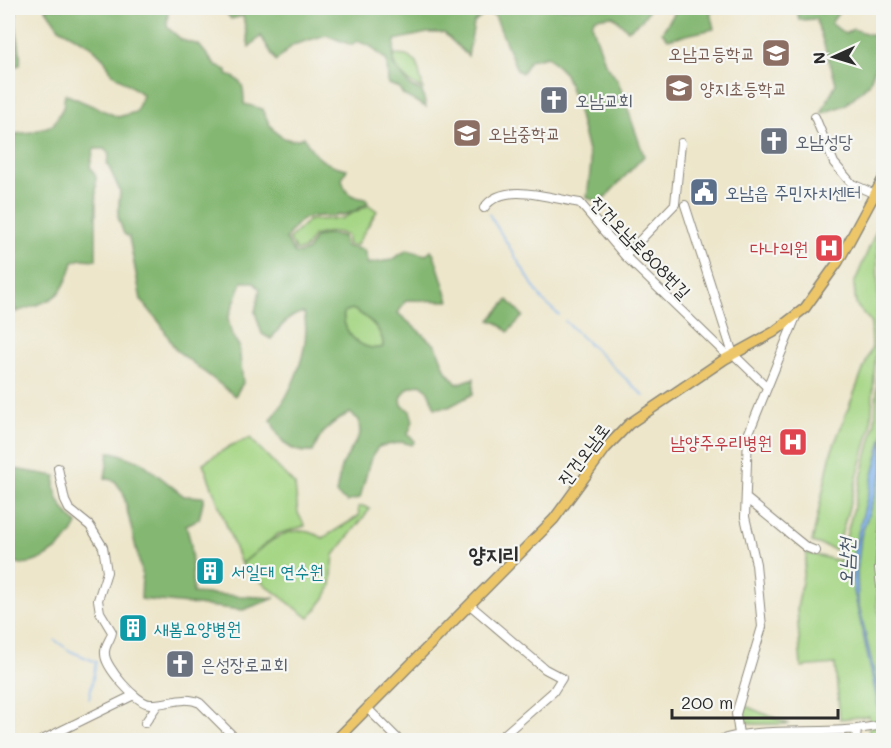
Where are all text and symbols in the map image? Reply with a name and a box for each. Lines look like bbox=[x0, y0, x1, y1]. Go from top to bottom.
north arrow bbox=[804, 27, 864, 87]
school or university icon: 오남고등학교 bbox=[760, 37, 792, 69]
place label: 오남고등학교 bbox=[668, 41, 755, 65]
text: N bbox=[808, 51, 829, 65]
school or university icon: 양지초등학교 bbox=[663, 72, 695, 104]
place label: 양지초등학교 bbox=[700, 76, 787, 100]
church icon: 오남교회 bbox=[538, 84, 570, 116]
place label: 오남교회 bbox=[575, 88, 633, 112]
school or university icon: 오남중학교 bbox=[451, 117, 483, 149]
place label: 오남중학교 bbox=[488, 121, 560, 145]
church icon: 오남성당 bbox=[758, 125, 790, 157]
place label: 오남성당 bbox=[795, 129, 853, 153]
public building icon: 오남읍 주민자치센터 bbox=[688, 176, 720, 208]
place label: 오남읍 주민자치센터 bbox=[725, 180, 861, 204]
street label: 진건오남로808번길 bbox=[586, 190, 697, 304]
hospital icon: 다나의원 bbox=[813, 232, 845, 264]
place label: 다나의원 bbox=[750, 236, 808, 260]
street label: 진건오남로 bbox=[552, 418, 614, 490]
hospital icon: 남양주우리병원 bbox=[777, 426, 809, 458]
place label: 남양주우리병원 bbox=[671, 430, 772, 454]
water label: 오남천 bbox=[831, 536, 859, 587]
district label: 양지리 bbox=[469, 540, 519, 567]
building icon: 서일대 연수원 bbox=[194, 555, 226, 587]
place label: 서일대 연수원 bbox=[231, 559, 324, 583]
building icon: 새봄요양병원 bbox=[117, 612, 149, 644]
place label: 새봄요양병원 bbox=[154, 616, 241, 640]
church icon: 은성장로교회 bbox=[164, 648, 196, 680]
place label: 은성장로교회 bbox=[201, 652, 288, 676]
scale bar bbox=[672, 682, 838, 720]
text: 200 m bbox=[681, 690, 733, 714]

